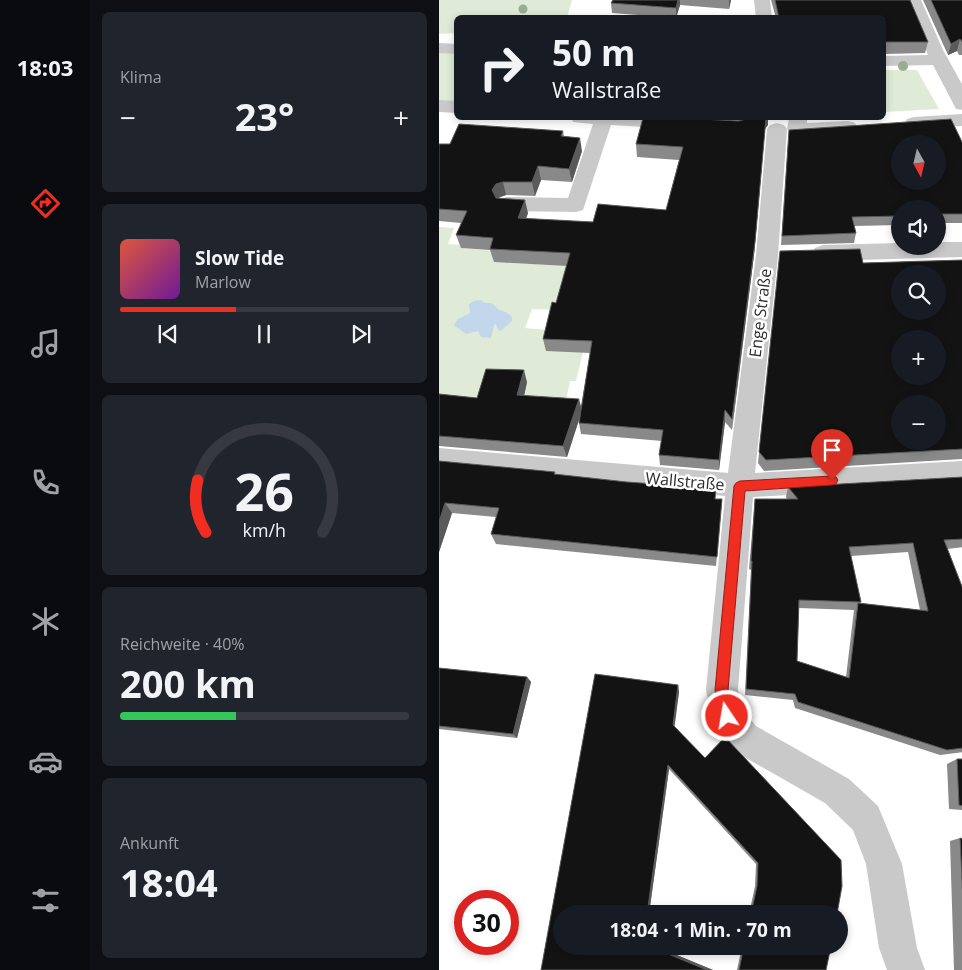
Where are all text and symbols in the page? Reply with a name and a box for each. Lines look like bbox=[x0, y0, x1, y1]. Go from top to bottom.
text: 50 m bbox=[552, 29, 635, 76]
icon: right bbox=[469, 35, 534, 100]
text: 18:03 bbox=[17, 52, 73, 82]
text: Klima bbox=[120, 66, 162, 88]
text: Wallstraße bbox=[552, 74, 661, 104]
text: 23° bbox=[235, 90, 294, 142]
text: − bbox=[120, 98, 136, 136]
text: + bbox=[393, 98, 409, 136]
north arrow bbox=[891, 135, 947, 190]
map controls bbox=[891, 135, 946, 450]
icon: directions bbox=[28, 186, 63, 221]
button: sound bbox=[891, 200, 946, 255]
text: Slow Tide bbox=[195, 245, 284, 271]
button: search bbox=[891, 265, 946, 320]
street label: Enge Straße bbox=[744, 267, 776, 359]
text: Marlow bbox=[195, 271, 251, 293]
icon: previous bbox=[154, 320, 182, 348]
icon: pause bbox=[250, 320, 278, 348]
icon: next bbox=[347, 320, 375, 348]
icon: music bbox=[28, 326, 63, 361]
button: + bbox=[891, 330, 946, 385]
button: − bbox=[891, 395, 946, 450]
pin bbox=[811, 429, 853, 480]
icon: arrive bbox=[818, 436, 846, 464]
text: 26 bbox=[235, 455, 294, 526]
icon: phone bbox=[28, 465, 63, 500]
street label: Wallstraße bbox=[644, 467, 726, 495]
text: km/h bbox=[243, 518, 286, 542]
icon: climate bbox=[28, 604, 63, 639]
text: Reichweite · 40% bbox=[120, 633, 245, 655]
text: 200 km bbox=[120, 657, 256, 709]
position arrow bbox=[700, 689, 752, 741]
icon: car bbox=[28, 744, 63, 779]
text: Ankunft bbox=[120, 832, 179, 854]
text: 18:04 bbox=[120, 856, 218, 908]
icon: filters bbox=[28, 883, 63, 918]
speed limit sign: 30 bbox=[454, 890, 519, 955]
text: 18:04 · 1 Min. · 70 m bbox=[609, 917, 792, 943]

